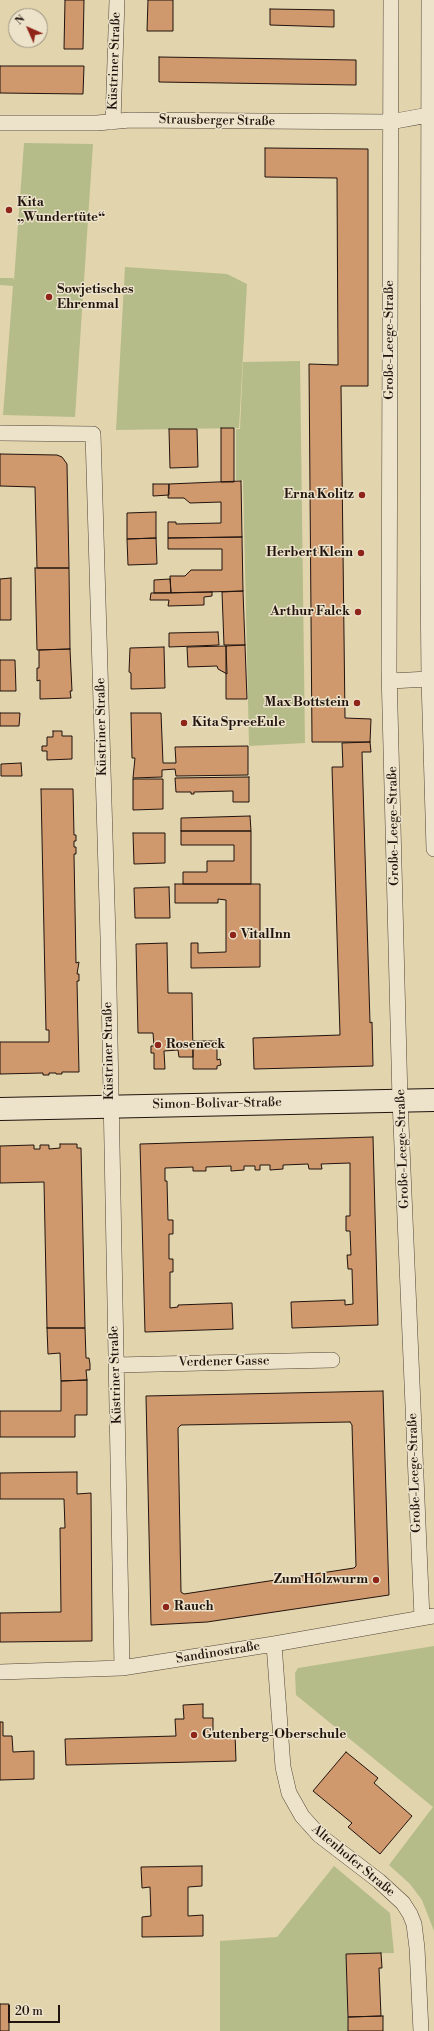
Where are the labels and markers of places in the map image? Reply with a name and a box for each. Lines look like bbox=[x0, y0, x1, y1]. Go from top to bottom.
place label: Kita „Wundertüte“ bbox=[17, 195, 105, 226]
marker: Kita „Wundertüte“ bbox=[4, 205, 14, 215]
place label: Sowjetisches Ehrenmal bbox=[57, 282, 134, 313]
marker: Sowjetisches Ehrenmal bbox=[44, 292, 54, 302]
place label: Erna Kolitz bbox=[284, 487, 354, 503]
marker: Erna Kolitz bbox=[357, 490, 367, 500]
place label: Herbert Klein bbox=[266, 545, 353, 561]
marker: Herbert Klein bbox=[356, 548, 366, 558]
place label: Arthur Falck bbox=[270, 604, 350, 620]
marker: Arthur Falck bbox=[353, 607, 363, 617]
place label: Max Bottstein bbox=[264, 695, 349, 711]
marker: Max Bottstein bbox=[352, 698, 362, 708]
place label: Kita SpreeEule bbox=[192, 715, 285, 731]
marker: Kita SpreeEule bbox=[179, 718, 189, 728]
place label: VitalInn bbox=[241, 927, 291, 943]
marker: VitalInn bbox=[228, 930, 238, 940]
place label: Roseneck bbox=[166, 1037, 225, 1053]
marker: Roseneck bbox=[153, 1040, 163, 1050]
place label: Zum Holzwurm bbox=[274, 1572, 368, 1588]
marker: Zum Holzwurm bbox=[371, 1575, 381, 1585]
place label: Rauch bbox=[174, 1599, 214, 1615]
marker: Rauch bbox=[161, 1602, 171, 1612]
place label: Gutenberg-Oberschule bbox=[202, 1727, 346, 1743]
marker: Gutenberg-Oberschule bbox=[189, 1730, 199, 1740]

